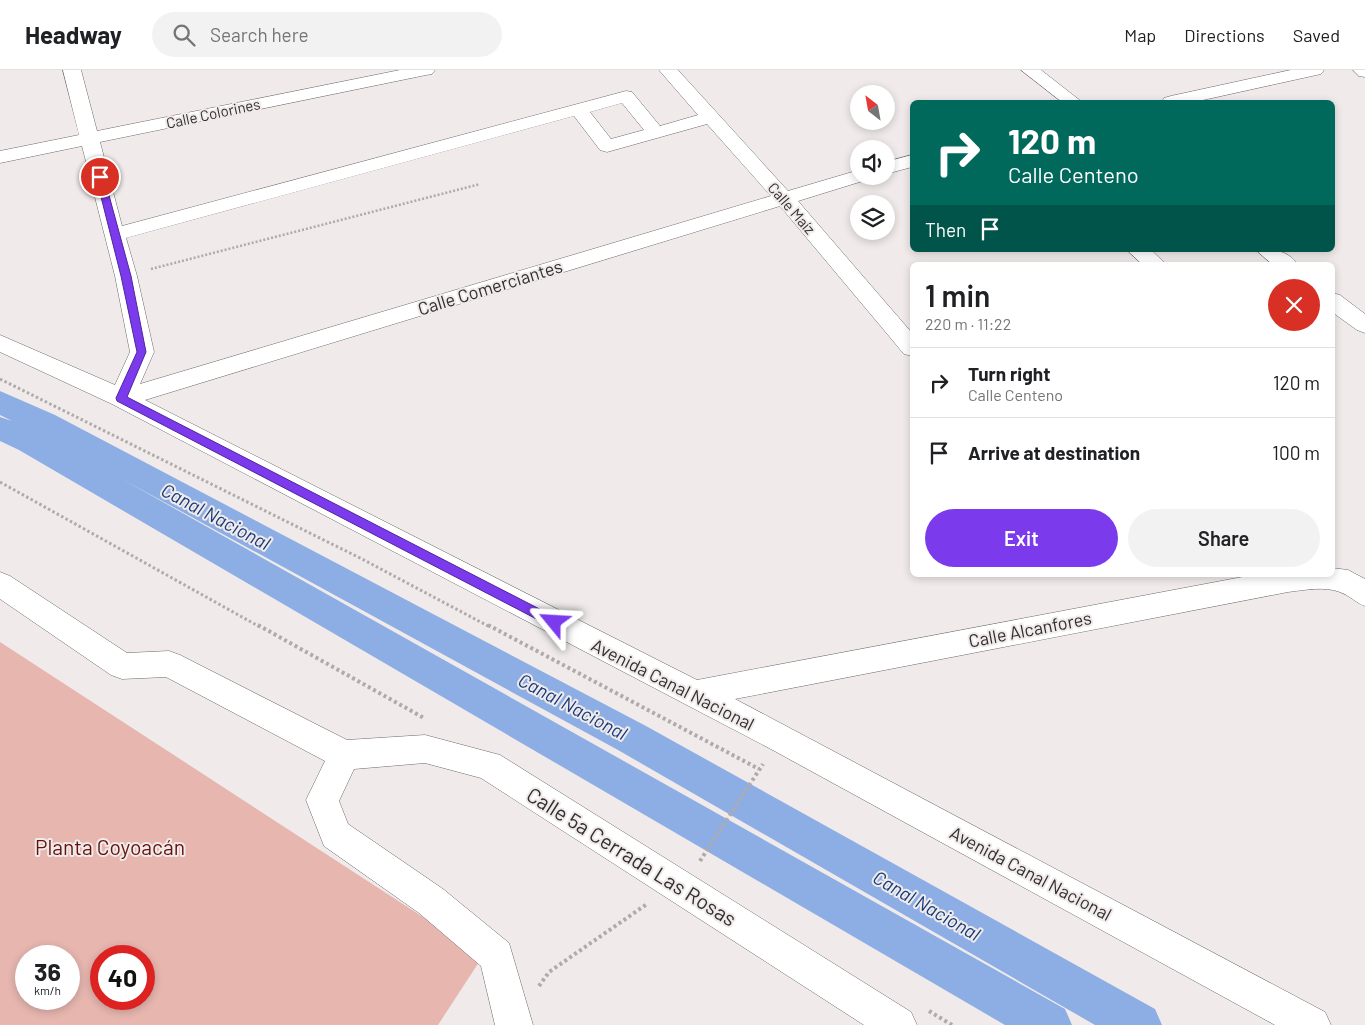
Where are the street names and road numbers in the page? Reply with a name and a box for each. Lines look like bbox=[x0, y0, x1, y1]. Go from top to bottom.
street label: Calle Colorines bbox=[164, 94, 262, 132]
street label: Calle Maíz bbox=[765, 178, 820, 238]
street label: Calle Comerciantes bbox=[415, 255, 565, 319]
street label: Calle Alcanfores bbox=[967, 606, 1093, 652]
street label: Avenida Canal Nacional bbox=[588, 633, 758, 735]
street label: Calle 5a Cerrada Las Rosas bbox=[523, 781, 741, 931]
street label: Avenida Canal Nacional bbox=[946, 821, 1116, 925]

